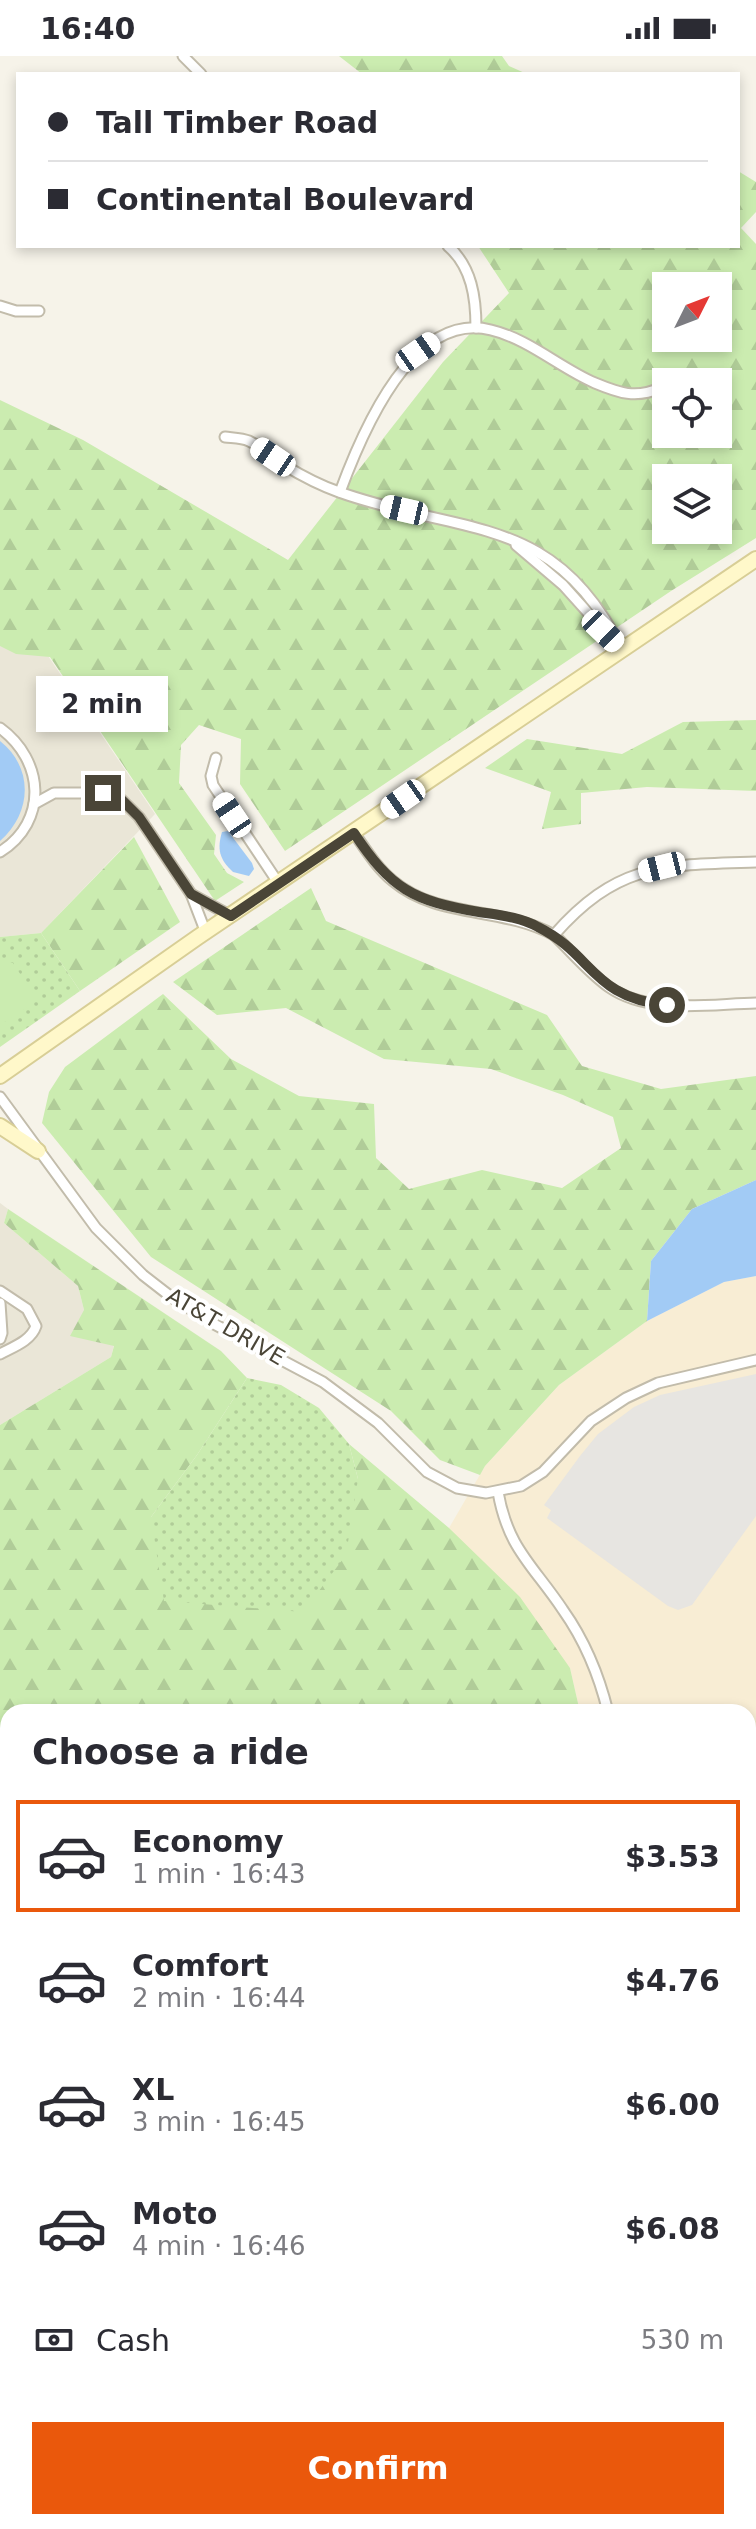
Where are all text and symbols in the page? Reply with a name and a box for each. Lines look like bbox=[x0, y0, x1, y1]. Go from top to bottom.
text: 16:40 bbox=[40, 11, 136, 46]
text: Tall Timber Road bbox=[96, 105, 378, 140]
text: Continental Boulevard bbox=[96, 182, 475, 217]
north arrow bbox=[652, 272, 732, 352]
map controls bbox=[652, 272, 732, 544]
car bbox=[391, 328, 445, 376]
button: locate bbox=[652, 368, 732, 448]
car bbox=[246, 434, 300, 480]
button: layers bbox=[652, 464, 732, 544]
car bbox=[378, 493, 430, 527]
car bbox=[577, 606, 629, 656]
callout: 2 min bbox=[37, 677, 169, 733]
text: 2 min bbox=[61, 689, 143, 719]
route end bbox=[85, 775, 121, 811]
car bbox=[376, 775, 430, 823]
car bbox=[209, 788, 255, 842]
car bbox=[636, 850, 688, 884]
route start bbox=[649, 987, 685, 1023]
street label: AT&T DRIVE bbox=[162, 1283, 289, 1370]
text: Choose a ride bbox=[32, 1731, 309, 1772]
icon: car bbox=[36, 1820, 108, 1892]
text: Economy bbox=[132, 1824, 284, 1859]
text: $3.53 bbox=[625, 1839, 720, 1874]
text: 1 min · 16:43 bbox=[132, 1859, 306, 1889]
icon: car bbox=[36, 1944, 108, 2016]
text: Comfort bbox=[132, 1948, 269, 1983]
text: $4.76 bbox=[625, 1963, 720, 1998]
text: 2 min · 16:44 bbox=[132, 1983, 306, 2013]
icon: car bbox=[36, 2068, 108, 2140]
text: XL bbox=[132, 2072, 174, 2107]
text: $6.00 bbox=[625, 2087, 720, 2122]
text: 3 min · 16:45 bbox=[132, 2107, 306, 2137]
icon: car bbox=[36, 2192, 108, 2264]
text: Moto bbox=[132, 2196, 217, 2231]
text: $6.08 bbox=[625, 2211, 720, 2246]
text: 4 min · 16:46 bbox=[132, 2231, 306, 2261]
icon: cash bbox=[32, 2318, 76, 2362]
text: Cash bbox=[96, 2323, 170, 2358]
text: 530 m bbox=[641, 2325, 724, 2355]
button: Confirm bbox=[32, 2422, 724, 2514]

